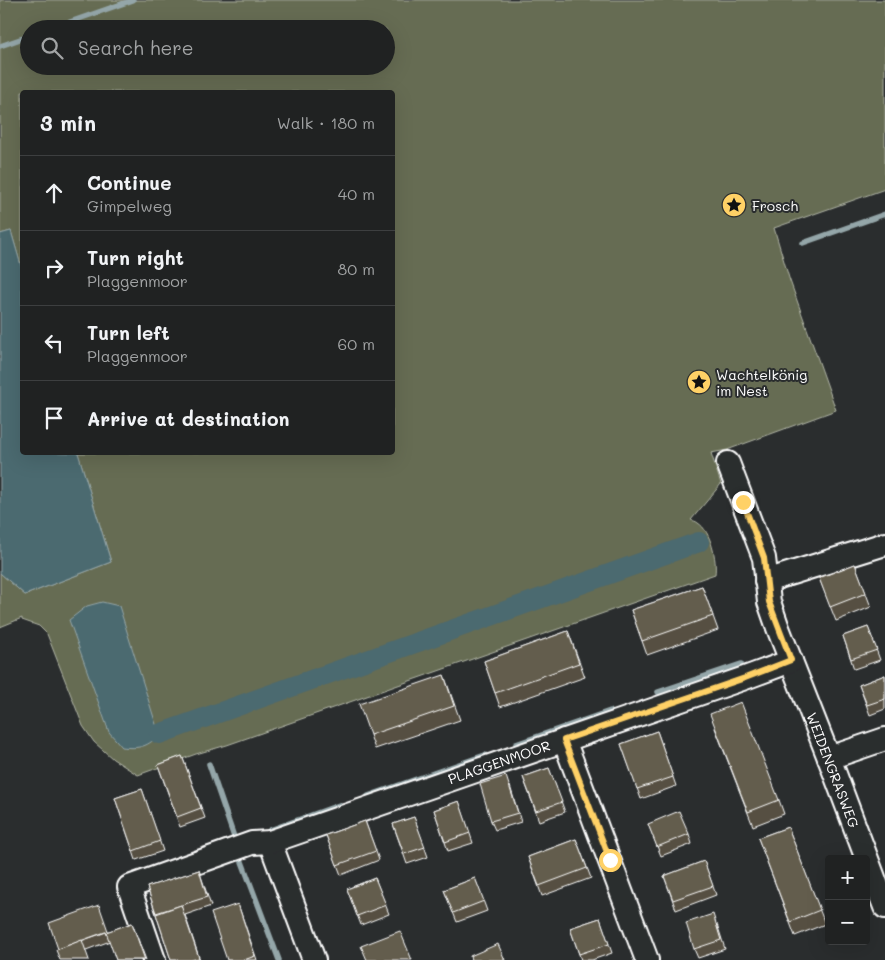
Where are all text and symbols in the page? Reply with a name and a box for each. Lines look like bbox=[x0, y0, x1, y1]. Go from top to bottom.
search box bbox=[20, 20, 395, 75]
icon: search bbox=[38, 34, 66, 62]
text: Search here bbox=[78, 35, 194, 60]
text: 3 min bbox=[40, 109, 96, 136]
text: Walk · 180 m bbox=[277, 112, 375, 133]
text: Continue bbox=[87, 170, 172, 195]
icon: ahead bbox=[40, 179, 68, 207]
text: 40 m bbox=[338, 183, 375, 204]
place icon: Frosch bbox=[721, 192, 747, 218]
text: Gimpelweg bbox=[87, 195, 172, 216]
place label: Frosch bbox=[752, 196, 798, 215]
text: Turn right bbox=[87, 245, 184, 270]
icon: right bbox=[40, 254, 68, 282]
text: 80 m bbox=[338, 258, 375, 279]
text: Plaggenmoor bbox=[87, 270, 188, 291]
text: Turn left bbox=[87, 320, 170, 345]
icon: left bbox=[40, 329, 68, 357]
text: 60 m bbox=[338, 333, 375, 354]
text: Plaggenmoor bbox=[87, 345, 188, 366]
place label: Wachtelkönig im Nest bbox=[716, 365, 807, 400]
place icon: Wachtelkönig im Nest bbox=[686, 369, 712, 395]
icon: arrive bbox=[40, 404, 68, 432]
text: Arrive at destination bbox=[87, 406, 290, 431]
route end bbox=[732, 491, 755, 514]
street label: WEIDENGRASWEG bbox=[802, 710, 864, 830]
street label: PLAGGENMOOR bbox=[445, 736, 553, 788]
route start bbox=[599, 849, 622, 872]
map controls bbox=[825, 855, 870, 945]
button: + bbox=[825, 855, 870, 900]
button: − bbox=[825, 900, 870, 945]

